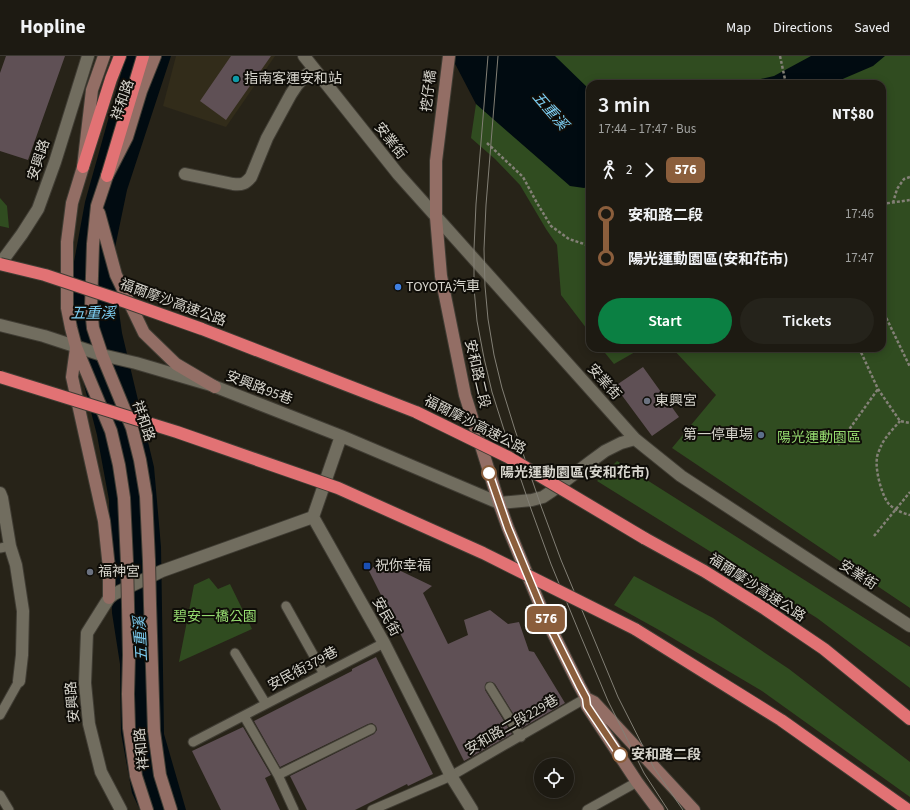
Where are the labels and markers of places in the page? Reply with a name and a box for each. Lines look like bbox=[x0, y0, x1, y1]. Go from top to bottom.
place label: 指南客運安和站 bbox=[244, 69, 342, 89]
marker: 指南客運安和站 bbox=[231, 74, 241, 84]
place label: TOYOTA汽車 bbox=[406, 277, 480, 297]
marker: TOYOTA汽車 bbox=[393, 282, 403, 292]
place label: 東興宮 bbox=[655, 391, 697, 411]
marker: 東興宮 bbox=[642, 396, 652, 406]
place label: 第一停車場 bbox=[683, 425, 753, 445]
marker: 第一停車場 bbox=[756, 430, 766, 440]
place label: 陽光運動園區(安和花市) bbox=[500, 463, 650, 483]
marker: 陽光運動園區(安和花市) bbox=[481, 465, 497, 481]
place label: 祝你幸福 bbox=[375, 556, 431, 576]
marker: 祝你幸福 bbox=[362, 561, 372, 571]
place label: 福神宮 bbox=[98, 562, 140, 582]
marker: 福神宮 bbox=[85, 567, 95, 577]
place label: 安和路二段 bbox=[631, 745, 701, 765]
marker: 安和路二段 bbox=[612, 747, 628, 763]

